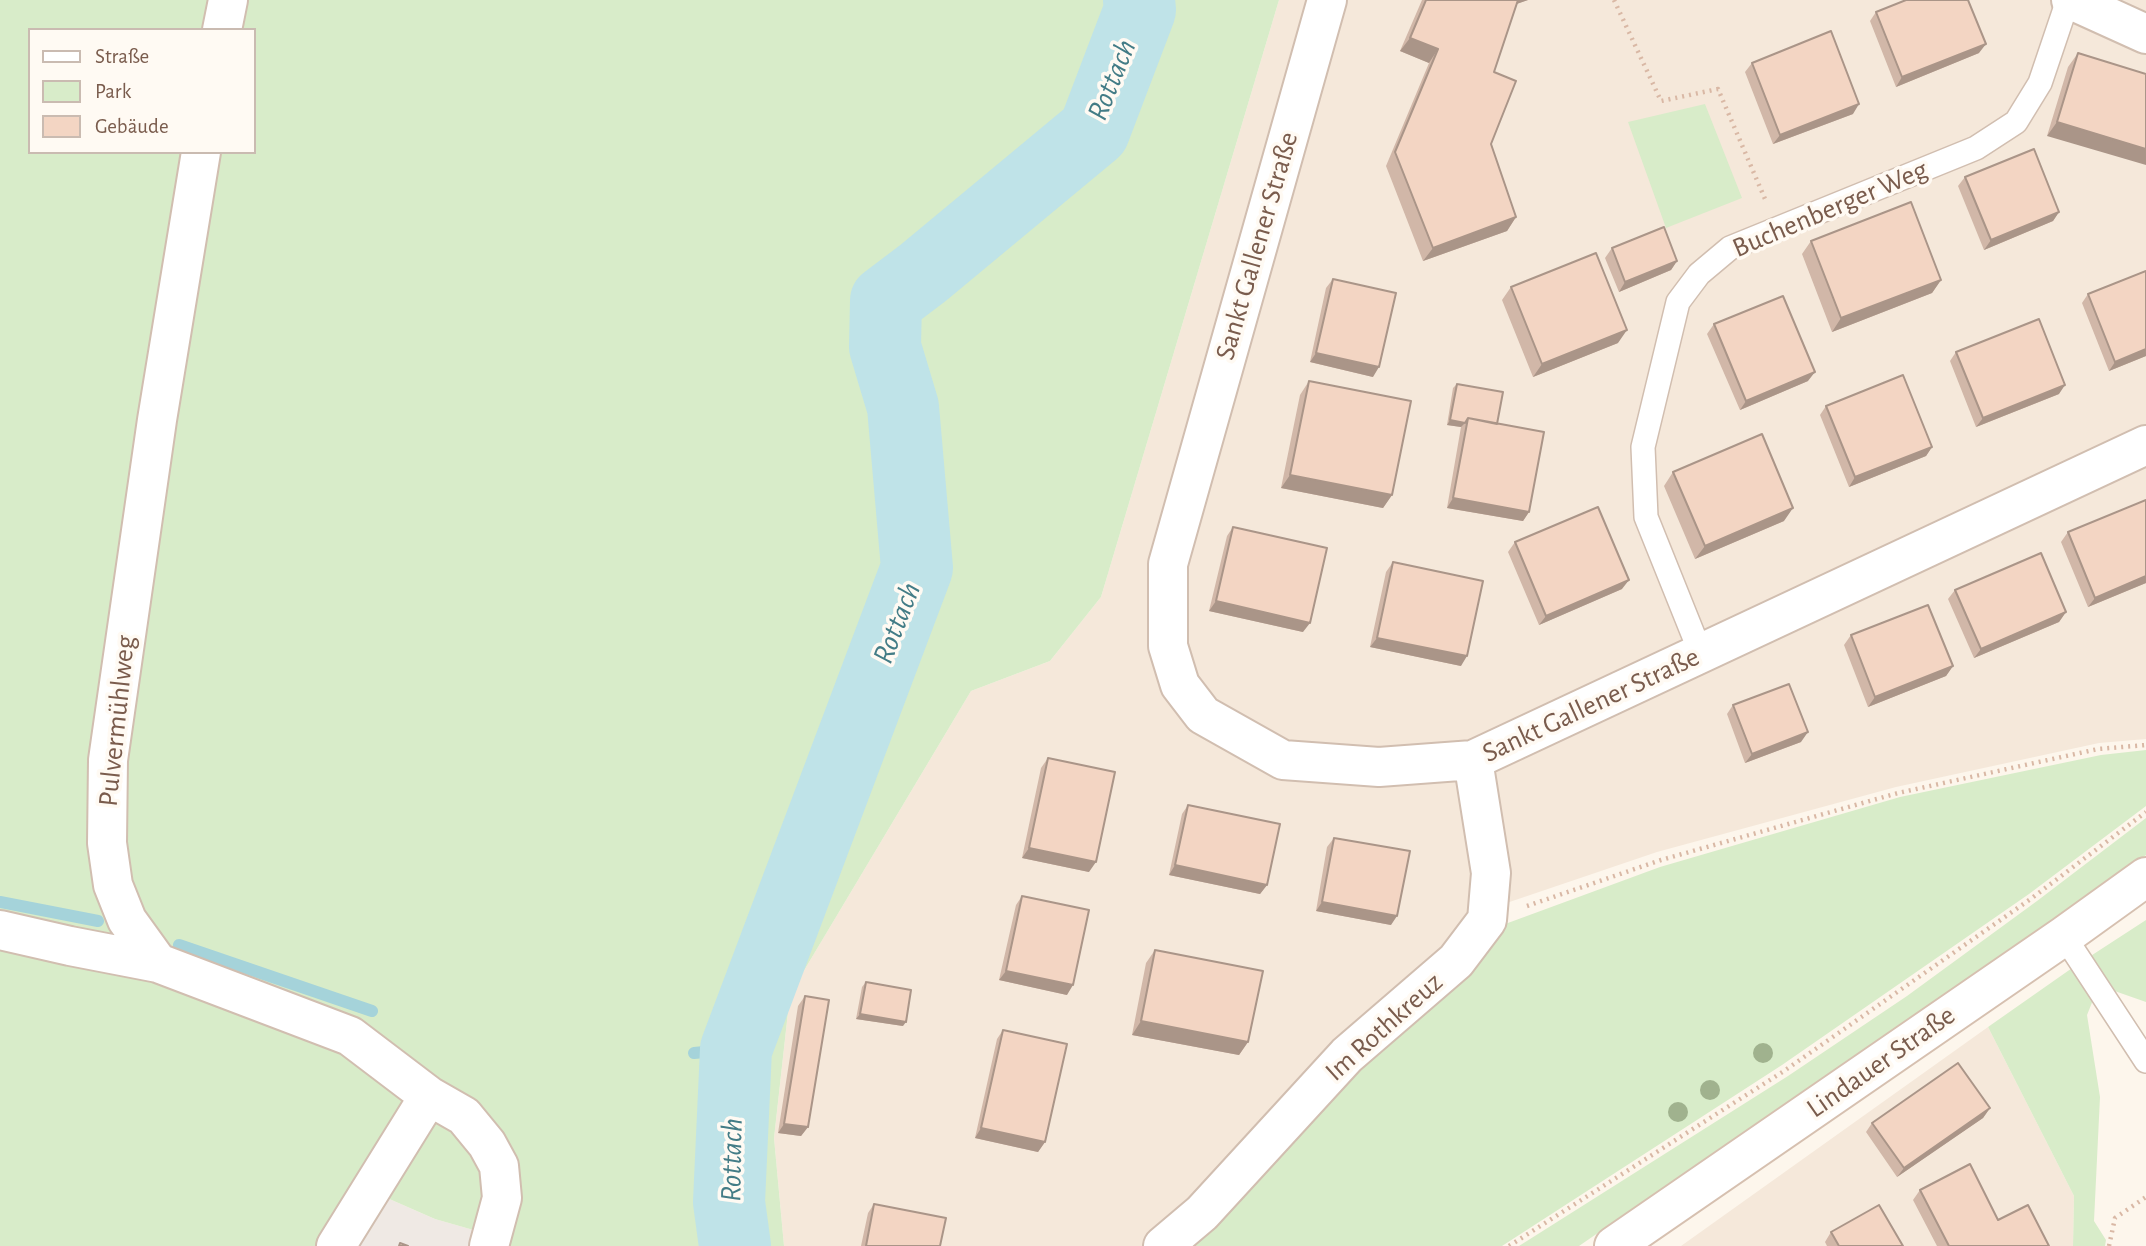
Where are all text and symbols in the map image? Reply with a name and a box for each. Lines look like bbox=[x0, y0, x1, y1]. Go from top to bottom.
legend bbox=[28, 28, 256, 154]
water label: Rottach bbox=[1080, 34, 1144, 126]
text: Straße bbox=[95, 46, 149, 67]
text: Park bbox=[95, 81, 131, 102]
text: Gebäude bbox=[95, 116, 169, 137]
street label: Sankt Gallener Straße bbox=[1208, 128, 1306, 364]
street label: Buchenberger Weg bbox=[1727, 153, 1933, 265]
water label: Rottach bbox=[865, 577, 929, 669]
street label: Pulvermühlweg bbox=[91, 634, 143, 808]
street label: Sankt Gallener Straße bbox=[1477, 640, 1705, 770]
street label: Im Rothkreuz bbox=[1318, 965, 1450, 1089]
street label: Lindauer Straße bbox=[1800, 999, 1962, 1125]
water label: Rottach bbox=[713, 1118, 751, 1202]

